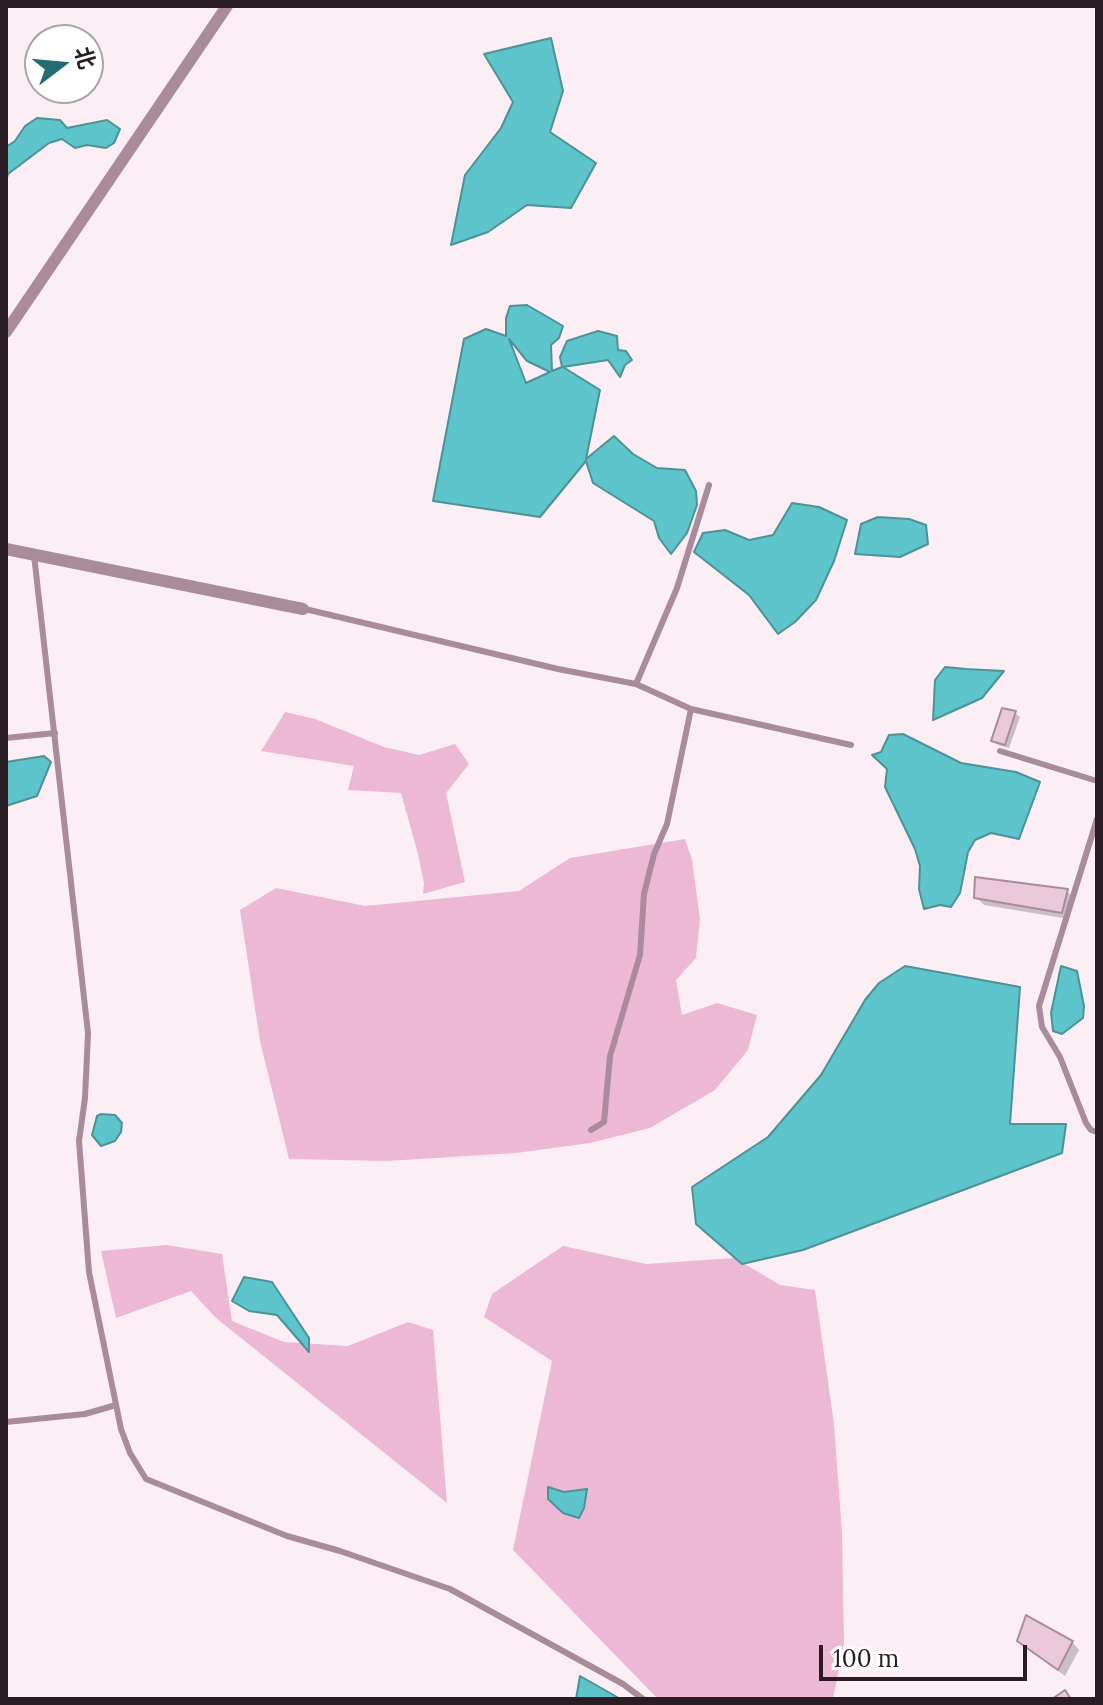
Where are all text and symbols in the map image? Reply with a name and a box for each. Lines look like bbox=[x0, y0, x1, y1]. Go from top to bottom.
north arrow bbox=[24, 24, 104, 104]
text: 北 bbox=[69, 43, 102, 72]
scale bar bbox=[823, 1629, 1031, 1679]
text: 100 m bbox=[833, 1643, 899, 1674]

